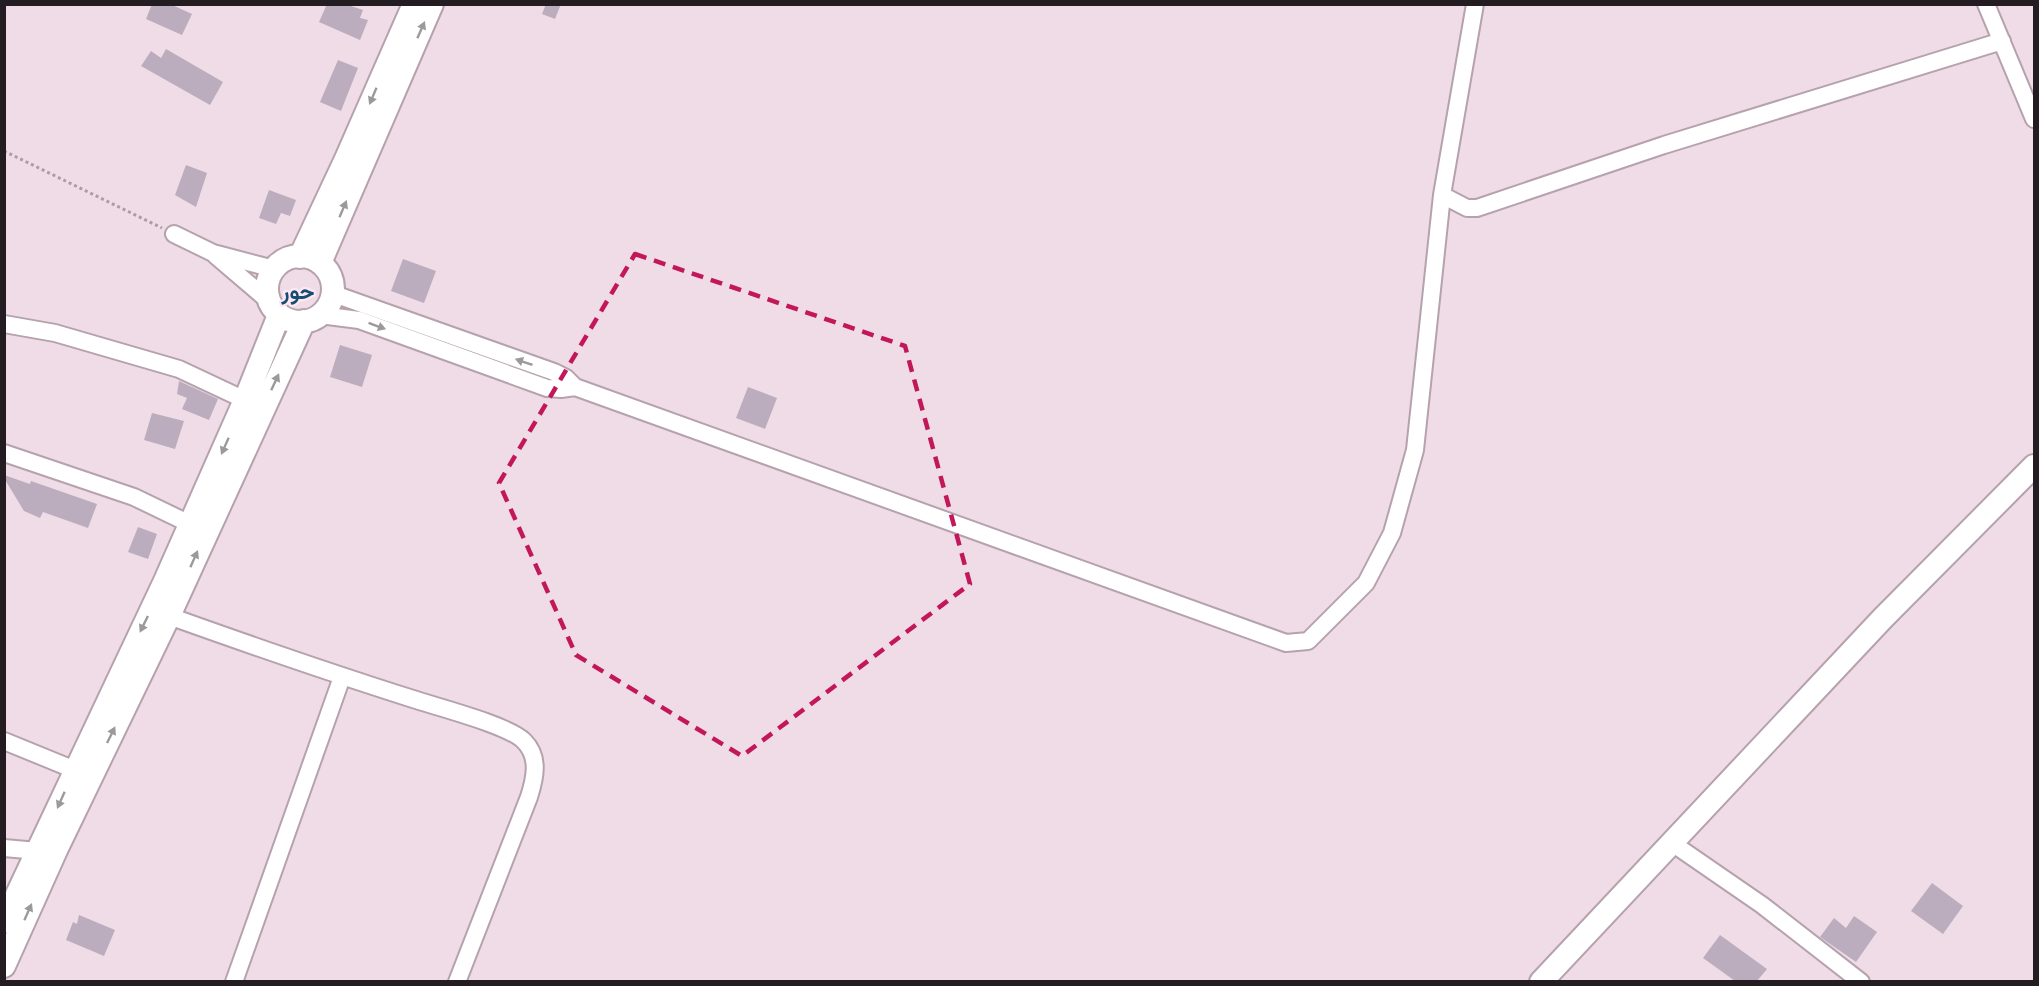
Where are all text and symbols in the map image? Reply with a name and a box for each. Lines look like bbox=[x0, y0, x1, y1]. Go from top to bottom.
one-way arrow bbox=[416, 22, 425, 39]
one-way arrow bbox=[368, 88, 377, 105]
one-way arrow bbox=[339, 200, 348, 218]
district label: حور bbox=[281, 278, 314, 305]
one-way arrow bbox=[369, 322, 387, 332]
one-way arrow bbox=[515, 356, 533, 366]
one-way arrow bbox=[271, 373, 280, 390]
one-way arrow bbox=[220, 438, 230, 456]
one-way arrow bbox=[190, 551, 199, 568]
one-way arrow bbox=[140, 615, 149, 632]
one-way arrow bbox=[106, 727, 116, 744]
one-way arrow bbox=[57, 792, 66, 809]
one-way arrow bbox=[24, 903, 33, 921]

